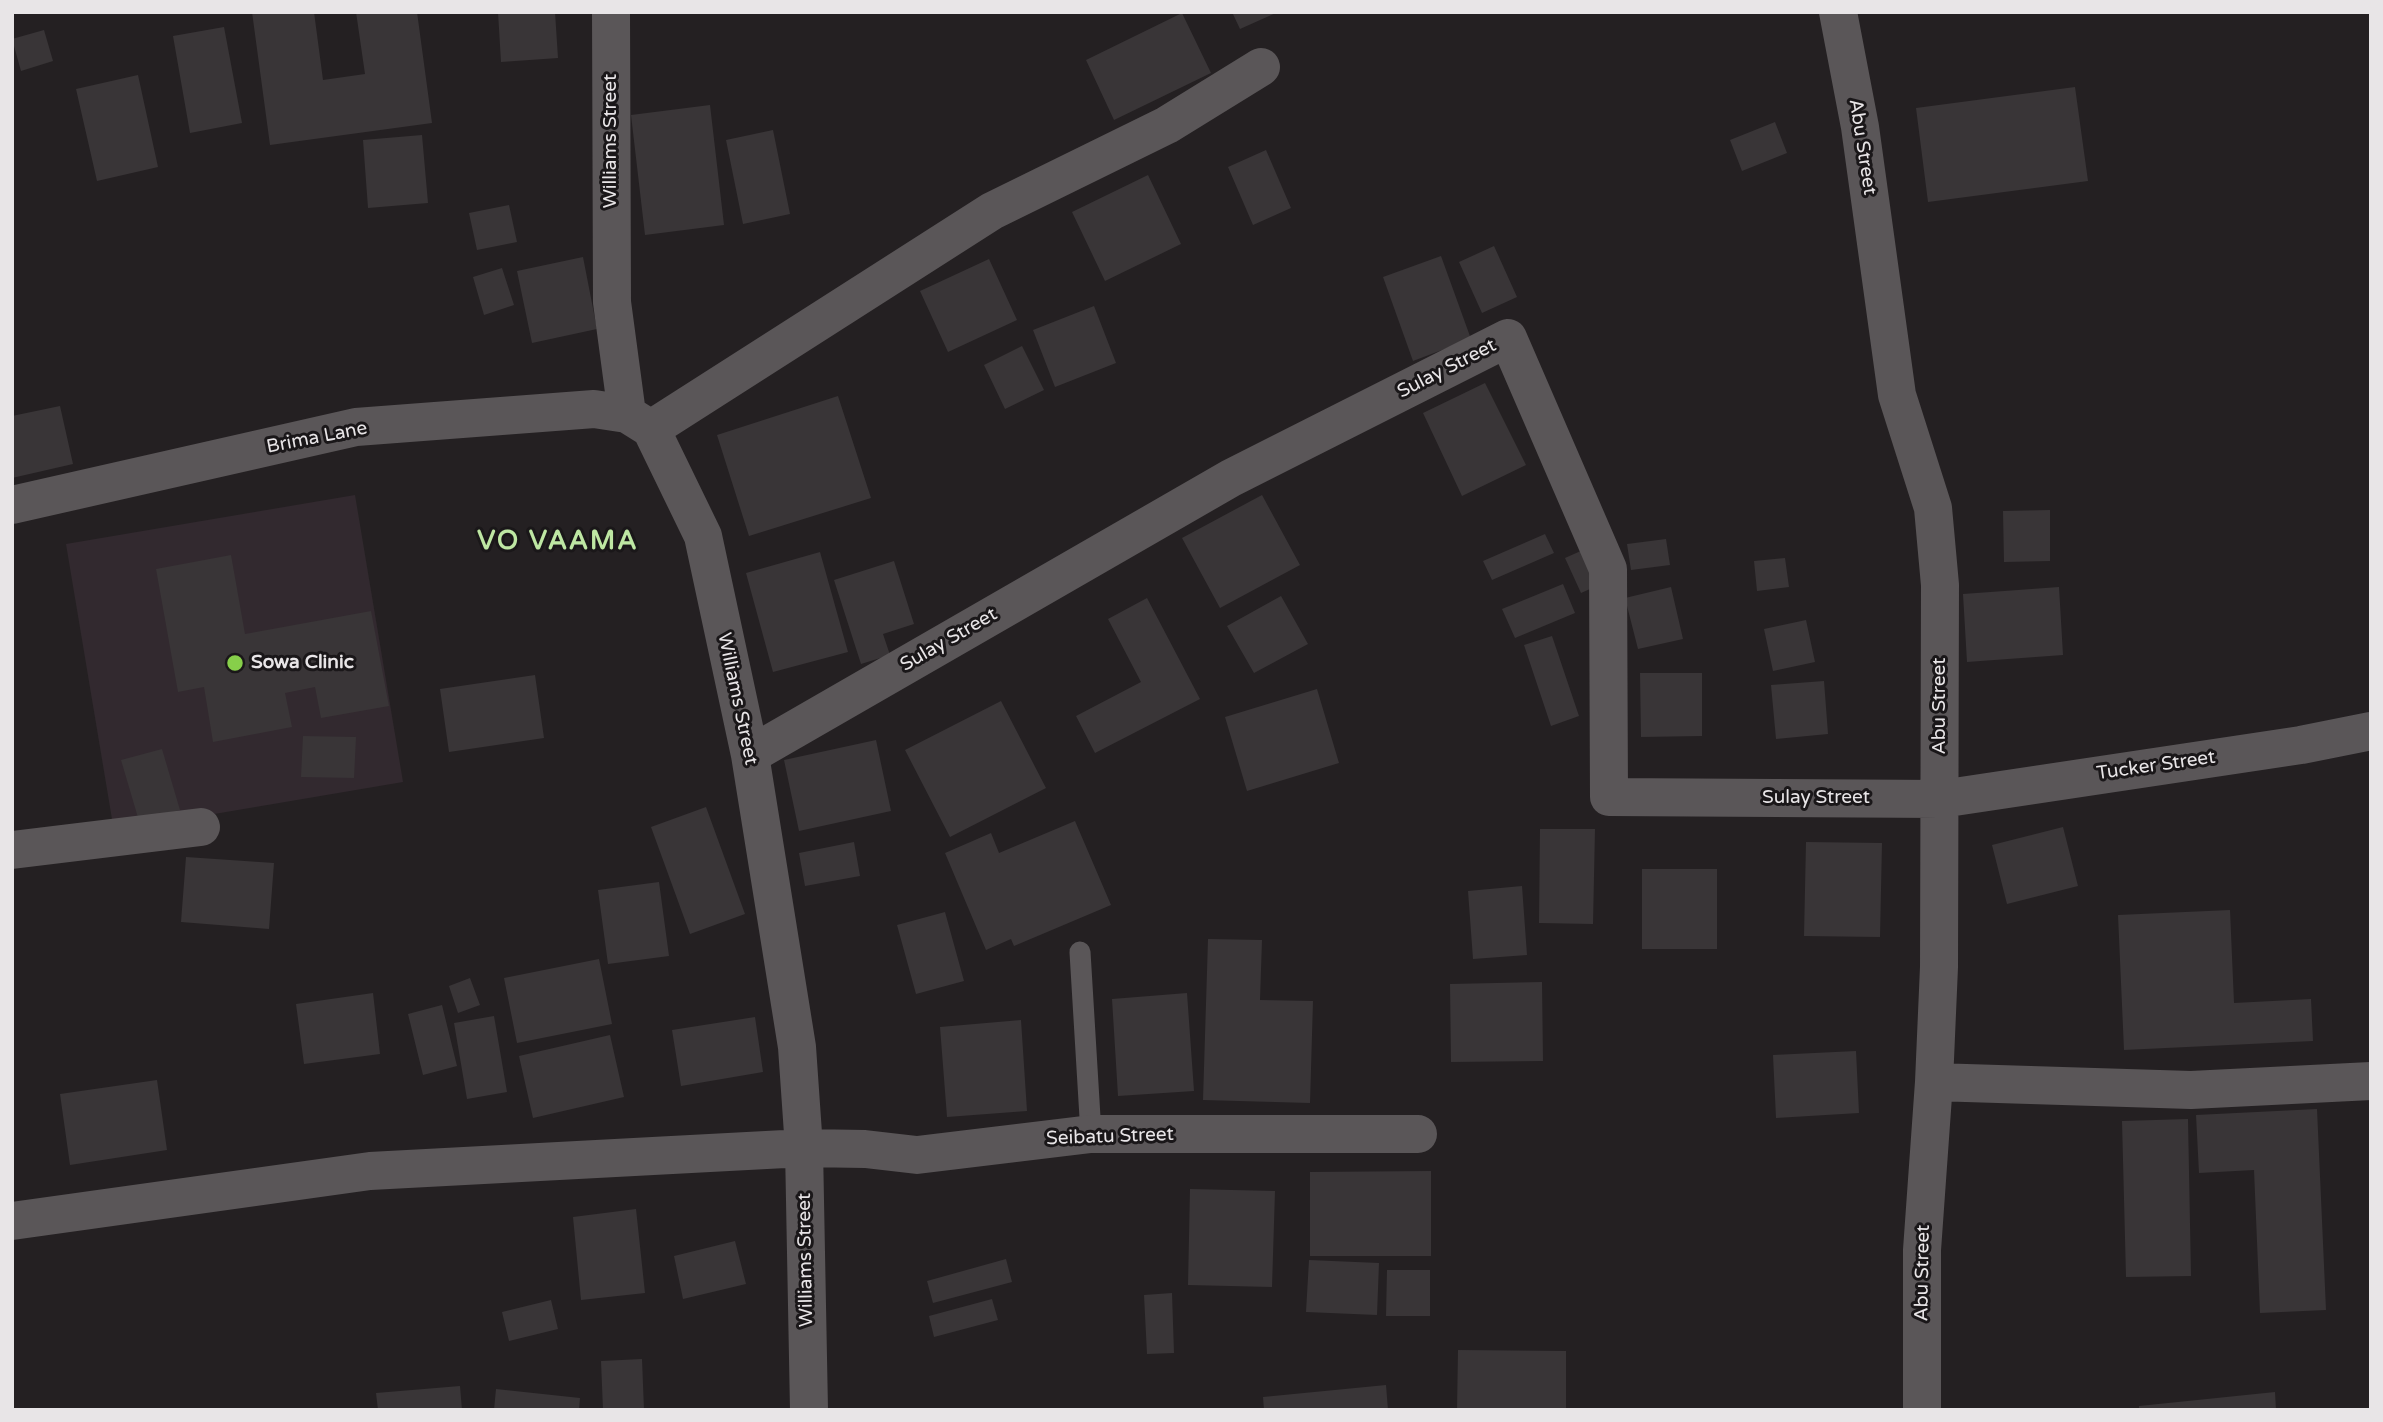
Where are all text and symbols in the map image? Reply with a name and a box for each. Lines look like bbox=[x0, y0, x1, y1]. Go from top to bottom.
street label: Williams Street bbox=[600, 74, 622, 208]
street label: Abu Street bbox=[1843, 97, 1881, 197]
street label: Sulay Street bbox=[1394, 334, 1500, 404]
street label: Brima Lane bbox=[265, 417, 369, 459]
district label: VO VAAMA bbox=[478, 526, 638, 558]
street label: Sulay Street bbox=[897, 603, 1001, 677]
street label: Williams Street bbox=[712, 631, 762, 767]
place label: Sowa Clinic bbox=[251, 652, 354, 674]
marker: Sowa Clinic bbox=[225, 653, 245, 673]
street label: Abu Street bbox=[1929, 658, 1951, 754]
street label: Tucker Street bbox=[2095, 746, 2217, 786]
street label: Sulay Street bbox=[1762, 787, 1870, 809]
street label: Seibatu Street bbox=[1046, 1123, 1174, 1151]
street label: Williams Street bbox=[793, 1193, 819, 1327]
street label: Abu Street bbox=[1911, 1224, 1935, 1322]

